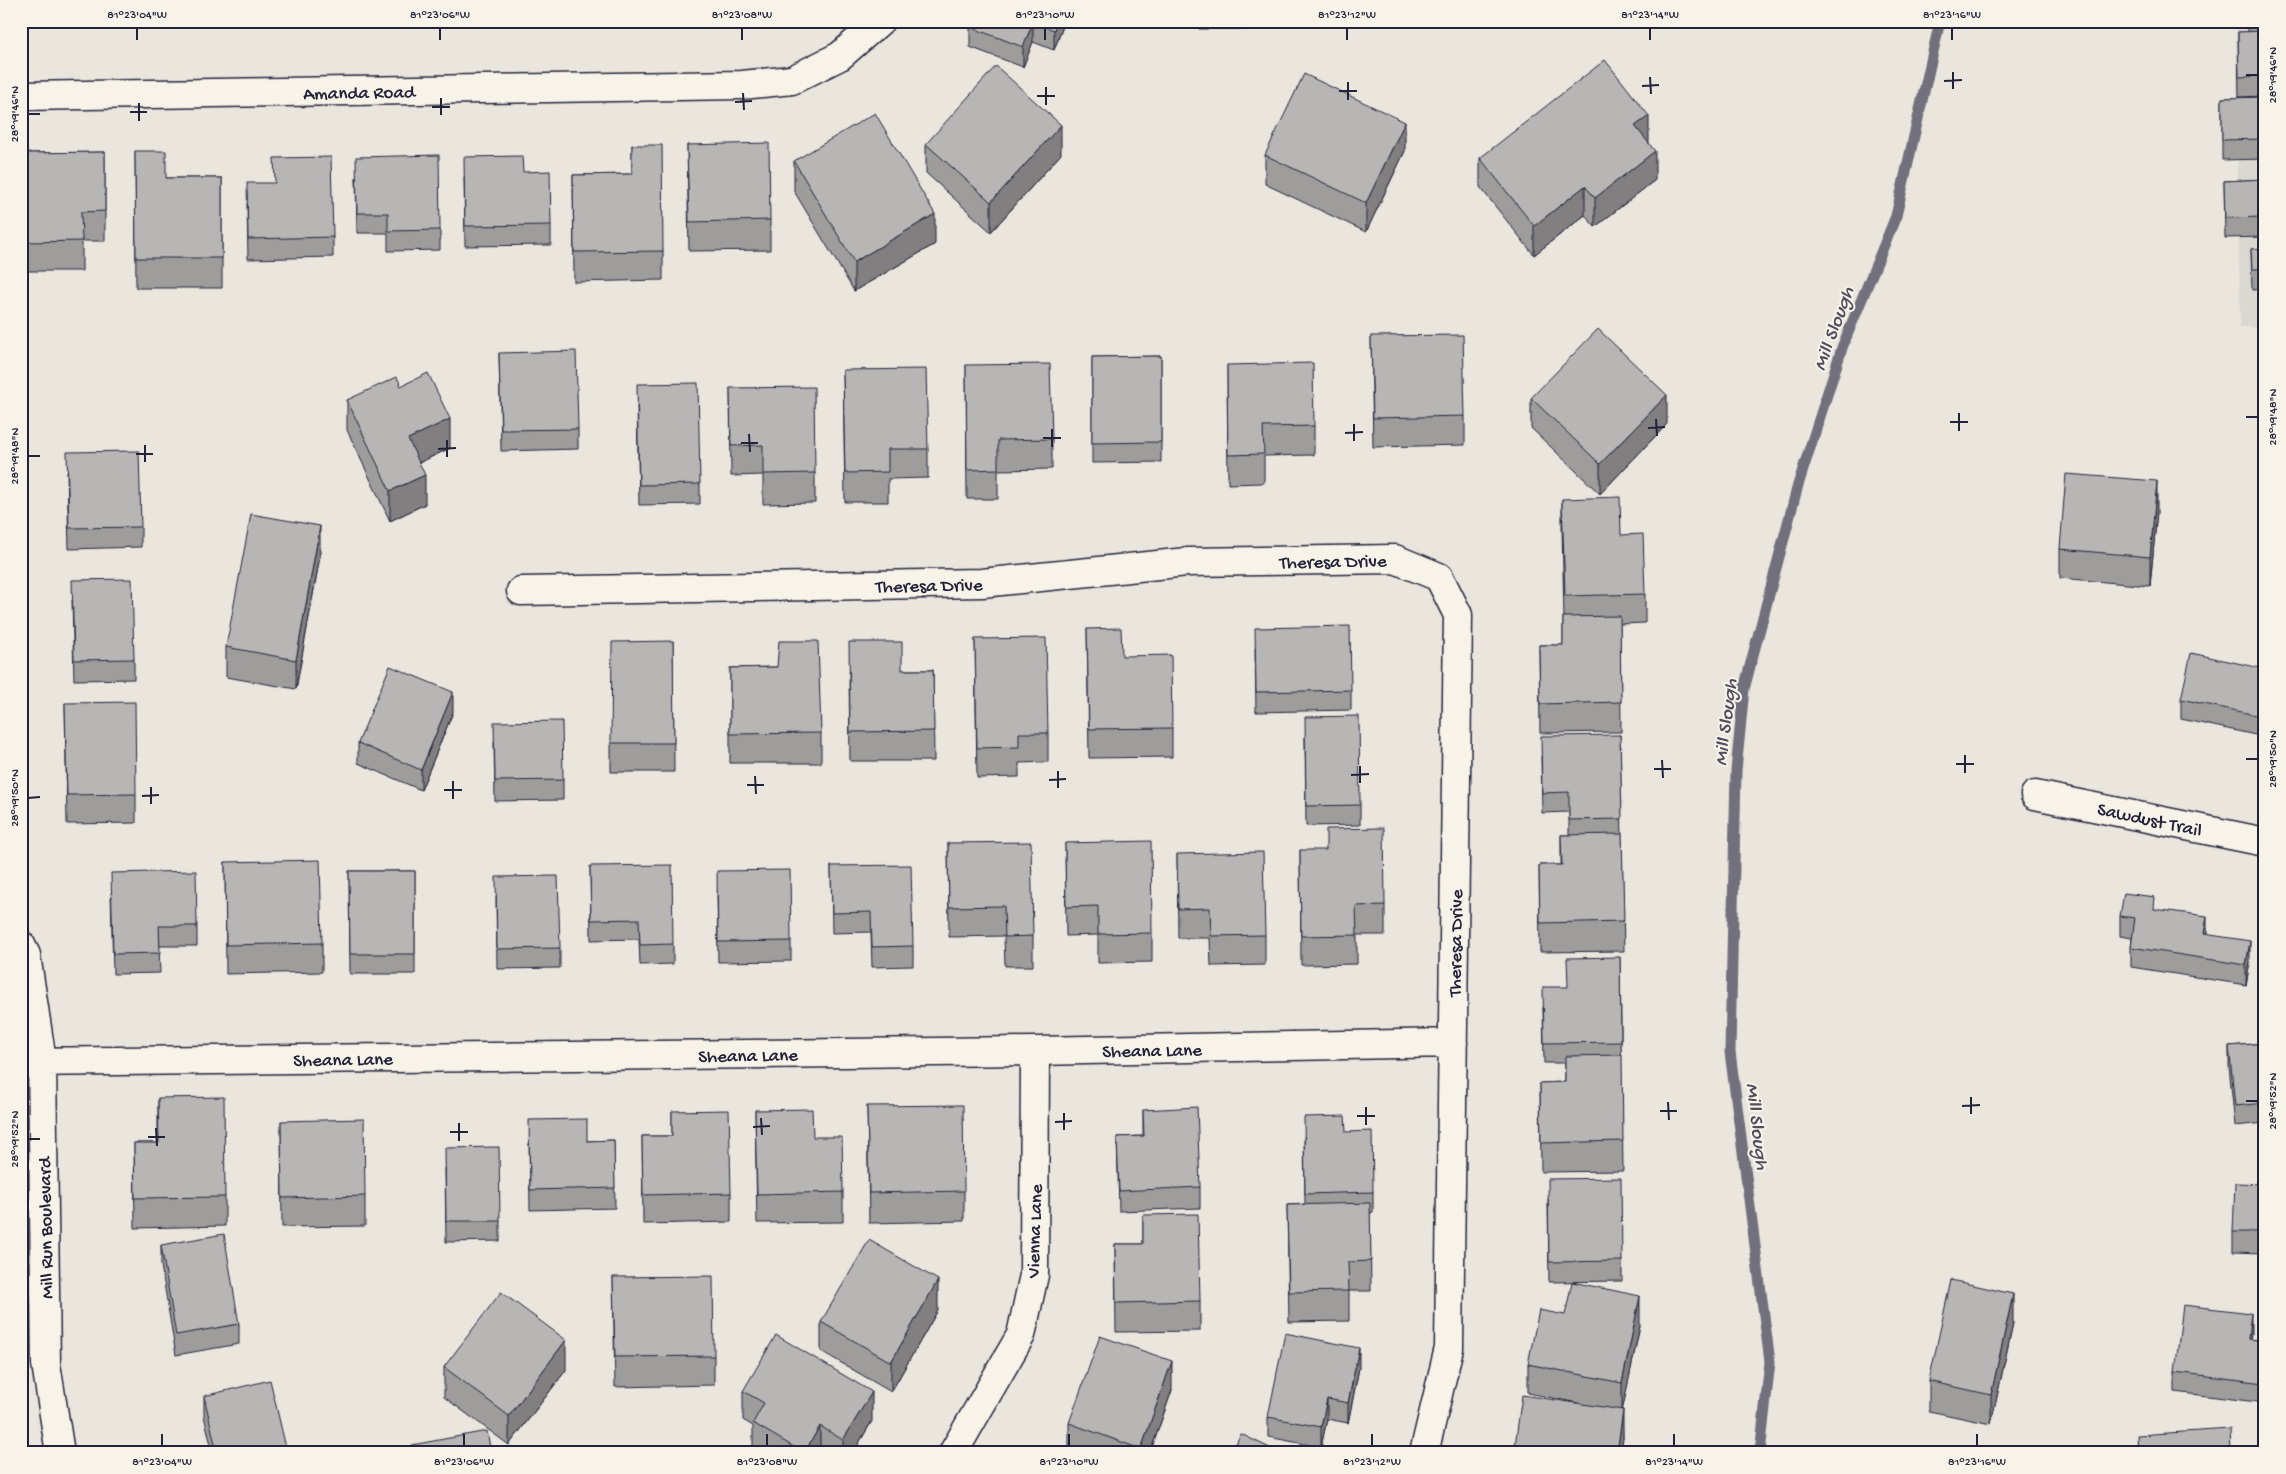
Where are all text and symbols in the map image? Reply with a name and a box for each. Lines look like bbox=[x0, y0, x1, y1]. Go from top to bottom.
text: 81°23'04"W bbox=[107, 9, 167, 23]
text: 81°23'06"W bbox=[410, 9, 470, 23]
text: 81°23'08"W bbox=[712, 9, 772, 23]
text: 81°23'10"W bbox=[1016, 9, 1074, 23]
text: 81°23'12"W bbox=[1318, 9, 1376, 23]
text: 81°23'14"W bbox=[1621, 9, 1679, 23]
text: 81°23'16"W bbox=[1923, 9, 1981, 23]
text: 28°19'46"N bbox=[2267, 47, 2281, 103]
street label: Amanda Road bbox=[303, 82, 417, 107]
text: 28°19'46"N bbox=[9, 86, 23, 142]
water label: Mill Slough bbox=[1810, 284, 1861, 374]
text: 28°19'48"N bbox=[2267, 388, 2281, 445]
text: 28°19'48"N bbox=[9, 427, 23, 484]
street label: Theresa Drive bbox=[1278, 551, 1387, 576]
street label: Theresa Drive bbox=[874, 575, 983, 600]
water label: Mill Slough bbox=[1711, 677, 1744, 767]
text: 28°19'50"N bbox=[2267, 730, 2281, 788]
text: 28°19'50"N bbox=[9, 769, 23, 827]
street label: Sawdust Trail bbox=[2095, 799, 2204, 844]
street label: Theresa Drive bbox=[1445, 889, 1470, 998]
street label: Sheana Lane bbox=[1102, 1040, 1202, 1065]
street label: Sheana Lane bbox=[698, 1045, 798, 1070]
street label: Sheana Lane bbox=[293, 1049, 393, 1074]
text: 28°19'52"N bbox=[2267, 1072, 2281, 1129]
water label: Mill Slough bbox=[1739, 1082, 1772, 1171]
text: 28°19'52"N bbox=[9, 1110, 23, 1167]
street label: Mill Run Boulevard bbox=[35, 1155, 60, 1299]
street label: Vienna Lane bbox=[1023, 1184, 1050, 1279]
text: 81°23'04"W bbox=[132, 1456, 192, 1470]
text: 81°23'06"W bbox=[434, 1456, 494, 1470]
text: 81°23'08"W bbox=[737, 1456, 797, 1470]
text: 81°23'10"W bbox=[1040, 1456, 1098, 1470]
text: 81°23'12"W bbox=[1343, 1456, 1401, 1470]
text: 81°23'14"W bbox=[1645, 1456, 1703, 1470]
text: 81°23'16"W bbox=[1948, 1456, 2006, 1470]

